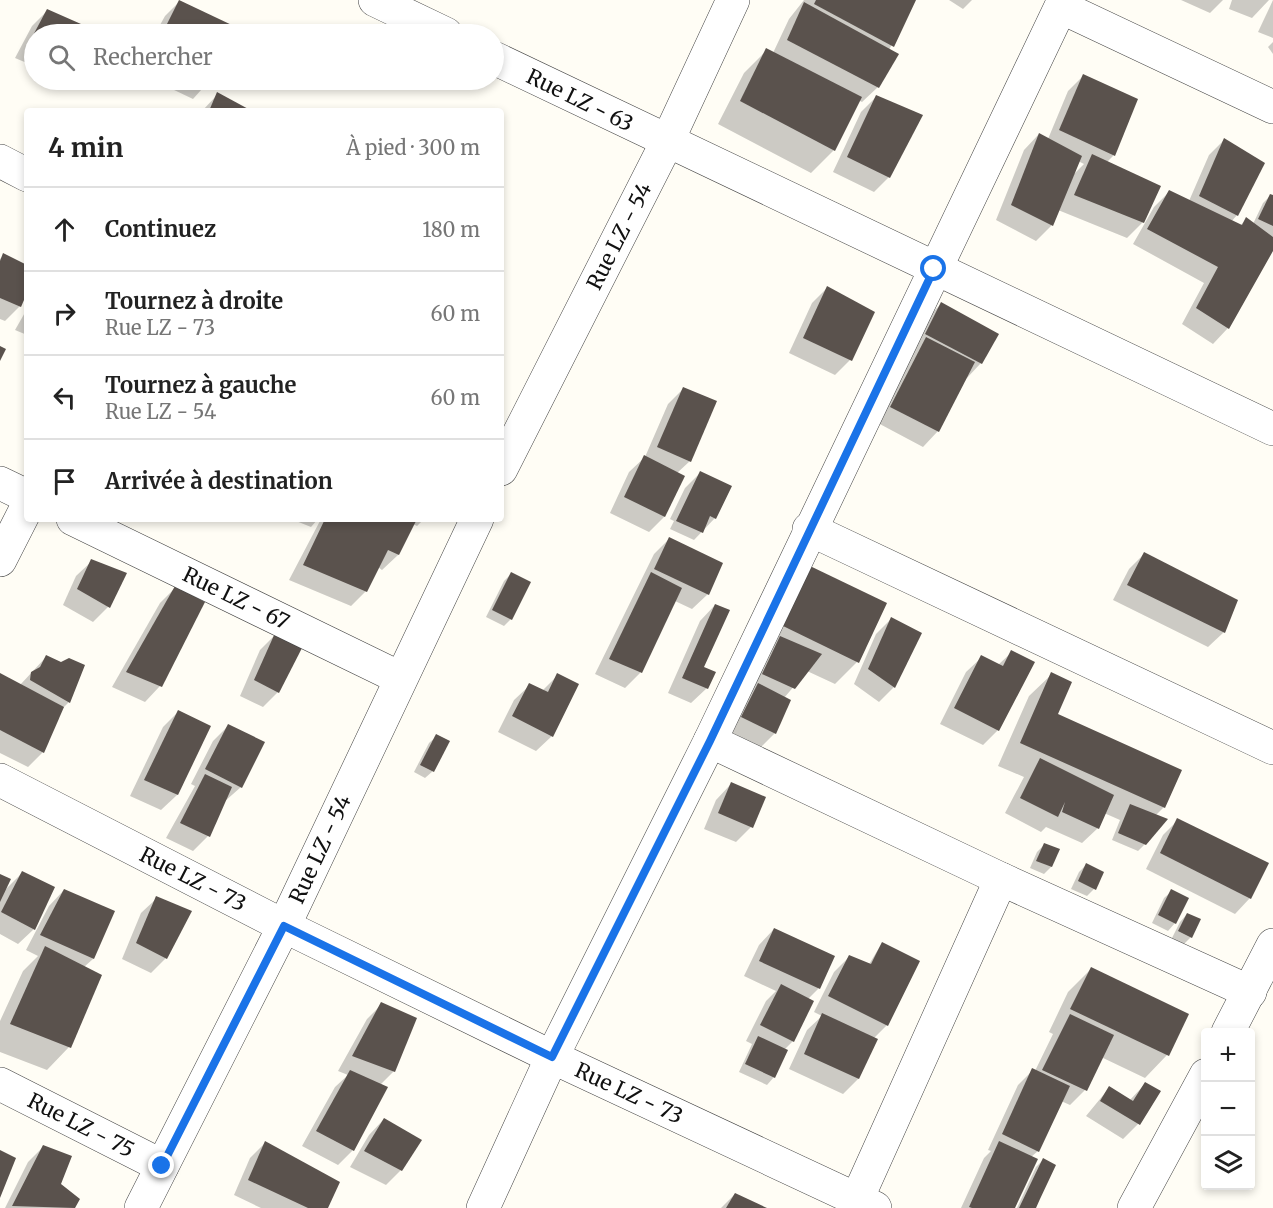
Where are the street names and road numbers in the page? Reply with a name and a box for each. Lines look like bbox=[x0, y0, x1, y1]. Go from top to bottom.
street label: Rue LZ - 63 bbox=[522, 63, 638, 137]
street label: Rue LZ - 54 bbox=[580, 178, 658, 294]
street label: Rue LZ - 67 bbox=[178, 561, 294, 635]
street label: Rue LZ - 54 bbox=[283, 790, 357, 908]
street label: Rue LZ - 73 bbox=[135, 841, 251, 917]
street label: Rue LZ - 73 bbox=[571, 1056, 687, 1130]
street label: Rue LZ - 75 bbox=[23, 1087, 139, 1163]

